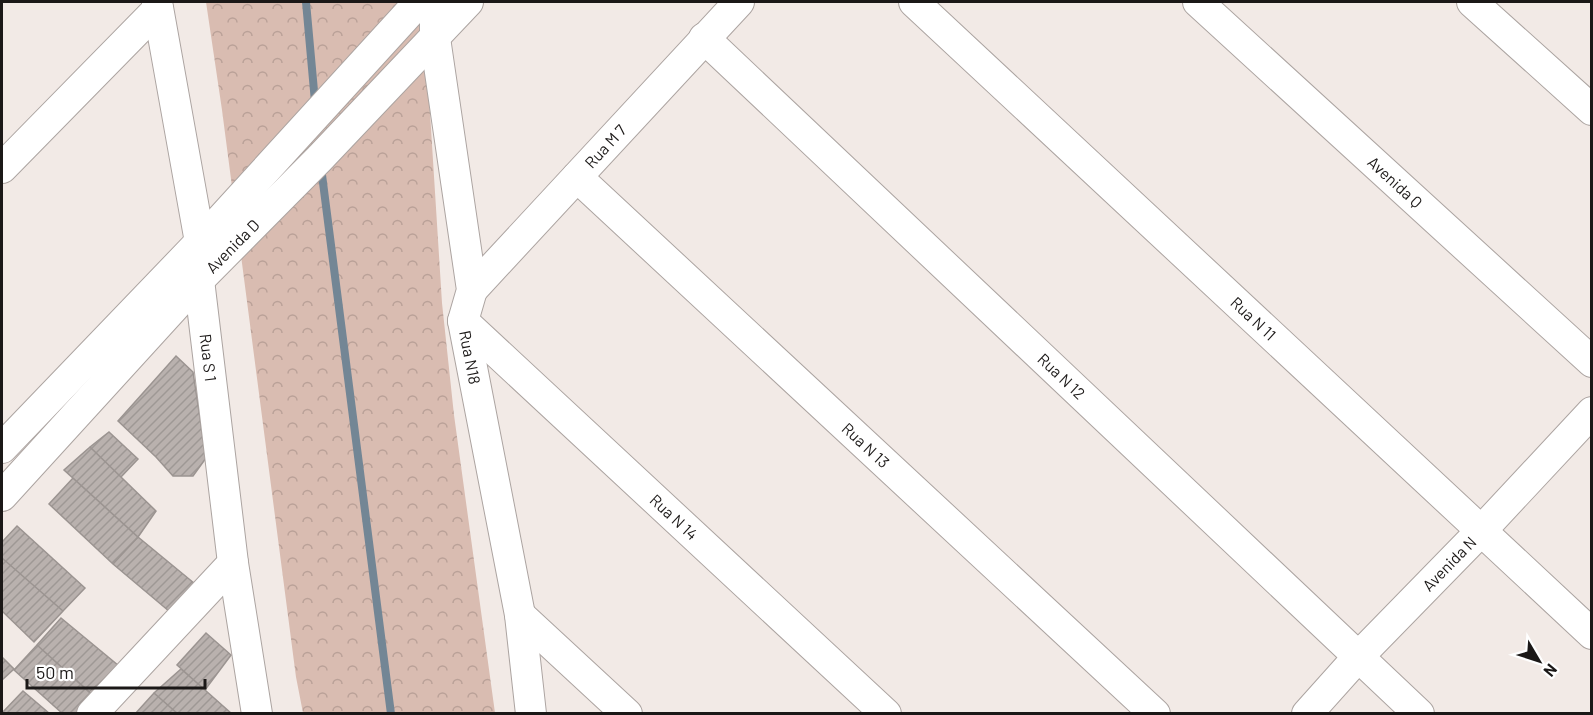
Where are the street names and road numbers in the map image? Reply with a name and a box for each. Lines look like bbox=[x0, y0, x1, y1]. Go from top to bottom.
street label: Rua M 7 bbox=[580, 120, 630, 171]
street label: Avenida Q bbox=[1364, 152, 1427, 211]
street label: Avenida D bbox=[202, 215, 263, 277]
street label: Rua N 11 bbox=[1227, 292, 1280, 344]
street label: Rua N18 bbox=[456, 329, 485, 386]
street label: Rua S 1 bbox=[197, 333, 221, 382]
street label: Rua N 12 bbox=[1034, 349, 1089, 402]
street label: Rua N 13 bbox=[838, 418, 894, 471]
street label: Rua N 14 bbox=[647, 490, 702, 543]
street label: Avenida N bbox=[1418, 532, 1480, 595]

